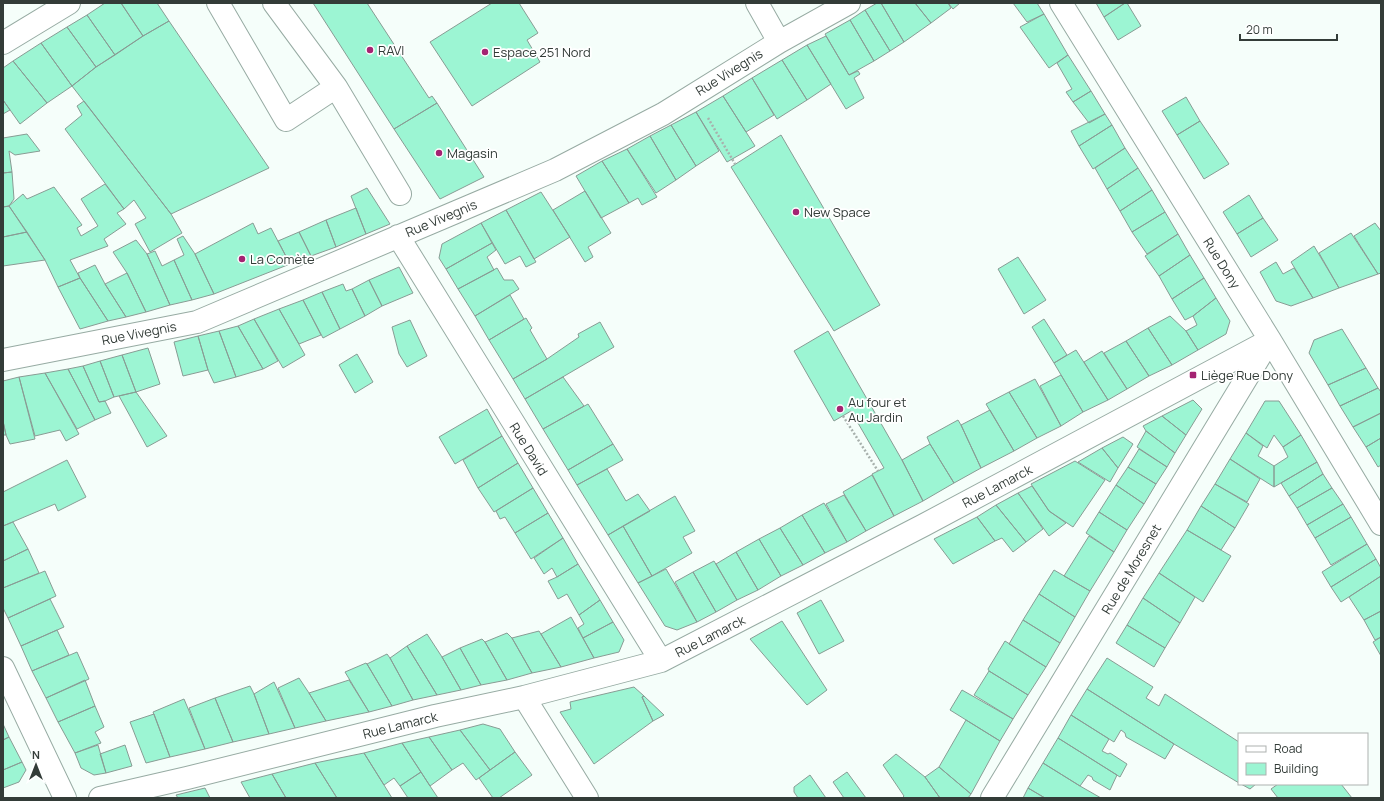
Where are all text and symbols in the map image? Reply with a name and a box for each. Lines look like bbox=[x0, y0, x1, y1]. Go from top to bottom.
scale bar bbox=[1240, 16, 1337, 42]
text: 20 m bbox=[1246, 21, 1273, 38]
place label: RAVI bbox=[378, 41, 404, 59]
place label: Espace 251 Nord bbox=[493, 43, 591, 61]
street label: Rue Vivegnis bbox=[692, 44, 766, 100]
marker: RAVI bbox=[365, 45, 375, 55]
marker: Espace 251 Nord bbox=[480, 47, 490, 57]
place label: Magasin bbox=[447, 144, 498, 162]
marker: Magasin bbox=[434, 148, 444, 158]
street label: Rue Vivegnis bbox=[403, 195, 480, 241]
place label: New Space bbox=[804, 203, 871, 221]
marker: New Space bbox=[791, 207, 801, 217]
street label: Rue Dony bbox=[1199, 234, 1245, 292]
place label: La Comète bbox=[250, 250, 315, 268]
marker: La Comète bbox=[237, 254, 247, 264]
street label: Rue Vivegnis bbox=[100, 317, 178, 349]
place label: Liège Rue Dony bbox=[1201, 366, 1293, 384]
marker: Liège Rue Dony bbox=[1188, 370, 1198, 380]
place label: Au four et Au Jardin bbox=[848, 393, 906, 426]
marker: Au four et Au Jardin bbox=[835, 404, 845, 414]
street label: Rue David bbox=[506, 419, 552, 479]
street label: Rue Lamarck bbox=[959, 460, 1035, 512]
street label: Rue de Moresnet bbox=[1097, 521, 1165, 617]
street label: Rue Lamarck bbox=[672, 610, 749, 661]
street label: Rue Lamarck bbox=[361, 707, 440, 743]
legend bbox=[1238, 733, 1368, 785]
text: Road bbox=[1274, 740, 1302, 757]
north arrow bbox=[16, 745, 56, 785]
text: N bbox=[32, 747, 40, 762]
text: Building bbox=[1274, 760, 1318, 777]

